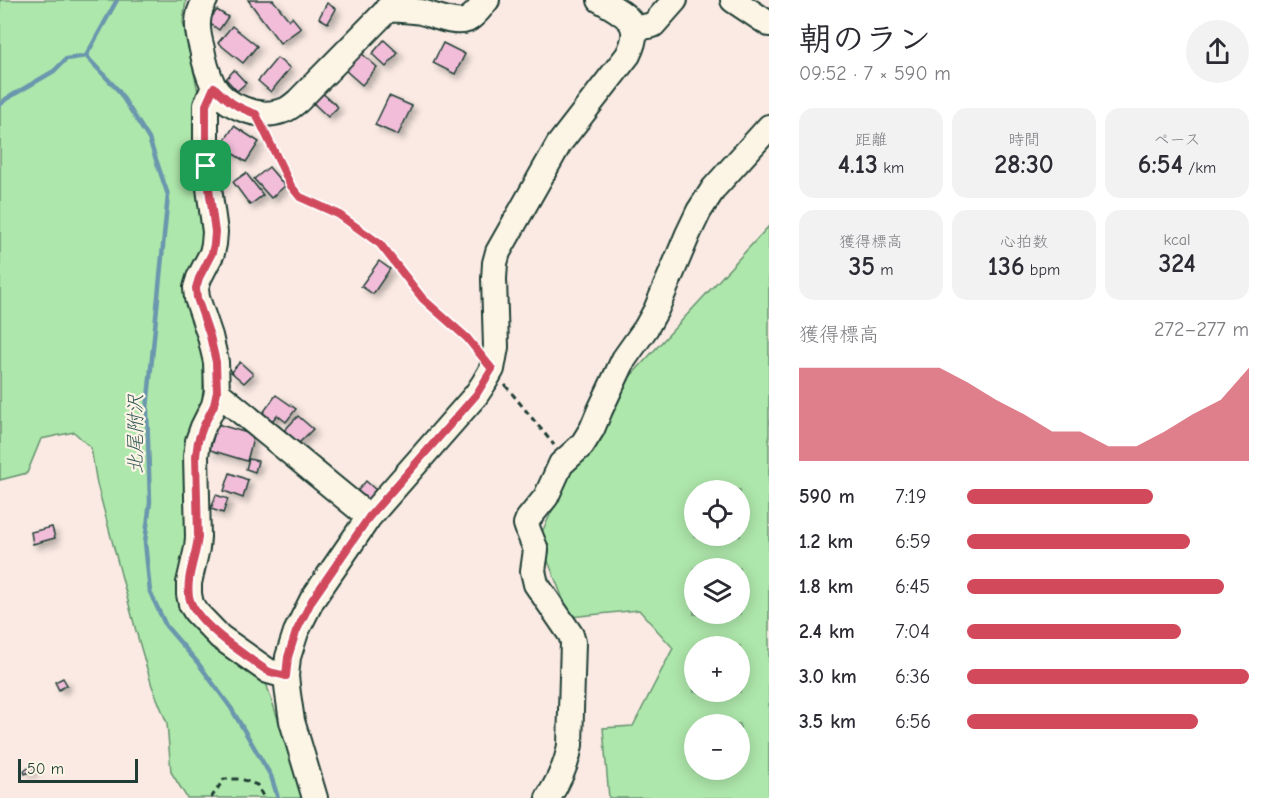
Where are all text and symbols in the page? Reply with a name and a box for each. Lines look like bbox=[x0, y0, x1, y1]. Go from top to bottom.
text: 朝のラン bbox=[799, 20, 931, 58]
button: share bbox=[1186, 20, 1249, 83]
text: 09:52 · 7 × 590 m bbox=[799, 62, 951, 85]
text: 距離 bbox=[855, 131, 887, 149]
text: 時間 bbox=[1008, 131, 1040, 149]
text: ペース bbox=[1153, 131, 1201, 149]
pin bbox=[180, 140, 231, 191]
icon: arrive bbox=[189, 149, 222, 182]
text: 4.13 bbox=[838, 150, 878, 180]
text: 28:30 bbox=[994, 150, 1054, 180]
text: 6:54 bbox=[1138, 150, 1183, 180]
text: km bbox=[878, 159, 904, 177]
text: /km bbox=[1183, 159, 1216, 177]
text: kcal bbox=[1164, 231, 1190, 249]
text: 獲得標高 bbox=[839, 233, 903, 251]
text: 心拍数 bbox=[1000, 233, 1048, 251]
text: 324 bbox=[1158, 249, 1196, 279]
text: 35 bbox=[848, 252, 875, 282]
text: 136 bbox=[988, 252, 1025, 282]
text: m bbox=[875, 261, 894, 279]
text: bpm bbox=[1025, 261, 1060, 279]
text: 272–277 m bbox=[1154, 318, 1249, 341]
text: 獲得標高 bbox=[799, 323, 879, 346]
water label: 北尾附沢 bbox=[124, 393, 147, 474]
map controls bbox=[684, 480, 750, 780]
button: locate bbox=[684, 480, 750, 546]
text: 590 m bbox=[799, 485, 855, 508]
text: 7:19 bbox=[895, 485, 927, 508]
text: 1.2 km bbox=[799, 530, 853, 553]
text: 6:59 bbox=[895, 530, 931, 553]
button: layers bbox=[684, 558, 750, 624]
text: 1.8 km bbox=[799, 575, 854, 598]
text: 6:45 bbox=[895, 575, 930, 598]
text: 2.4 km bbox=[799, 620, 855, 643]
text: 7:04 bbox=[895, 620, 930, 643]
button: + bbox=[684, 636, 750, 702]
text: 3.0 km bbox=[799, 665, 857, 688]
text: 6:36 bbox=[895, 665, 930, 688]
text: 3.5 km bbox=[799, 710, 856, 733]
text: 6:56 bbox=[895, 710, 931, 733]
button: − bbox=[684, 714, 750, 780]
scale bar bbox=[18, 756, 138, 784]
text: 50 m bbox=[27, 760, 64, 778]

